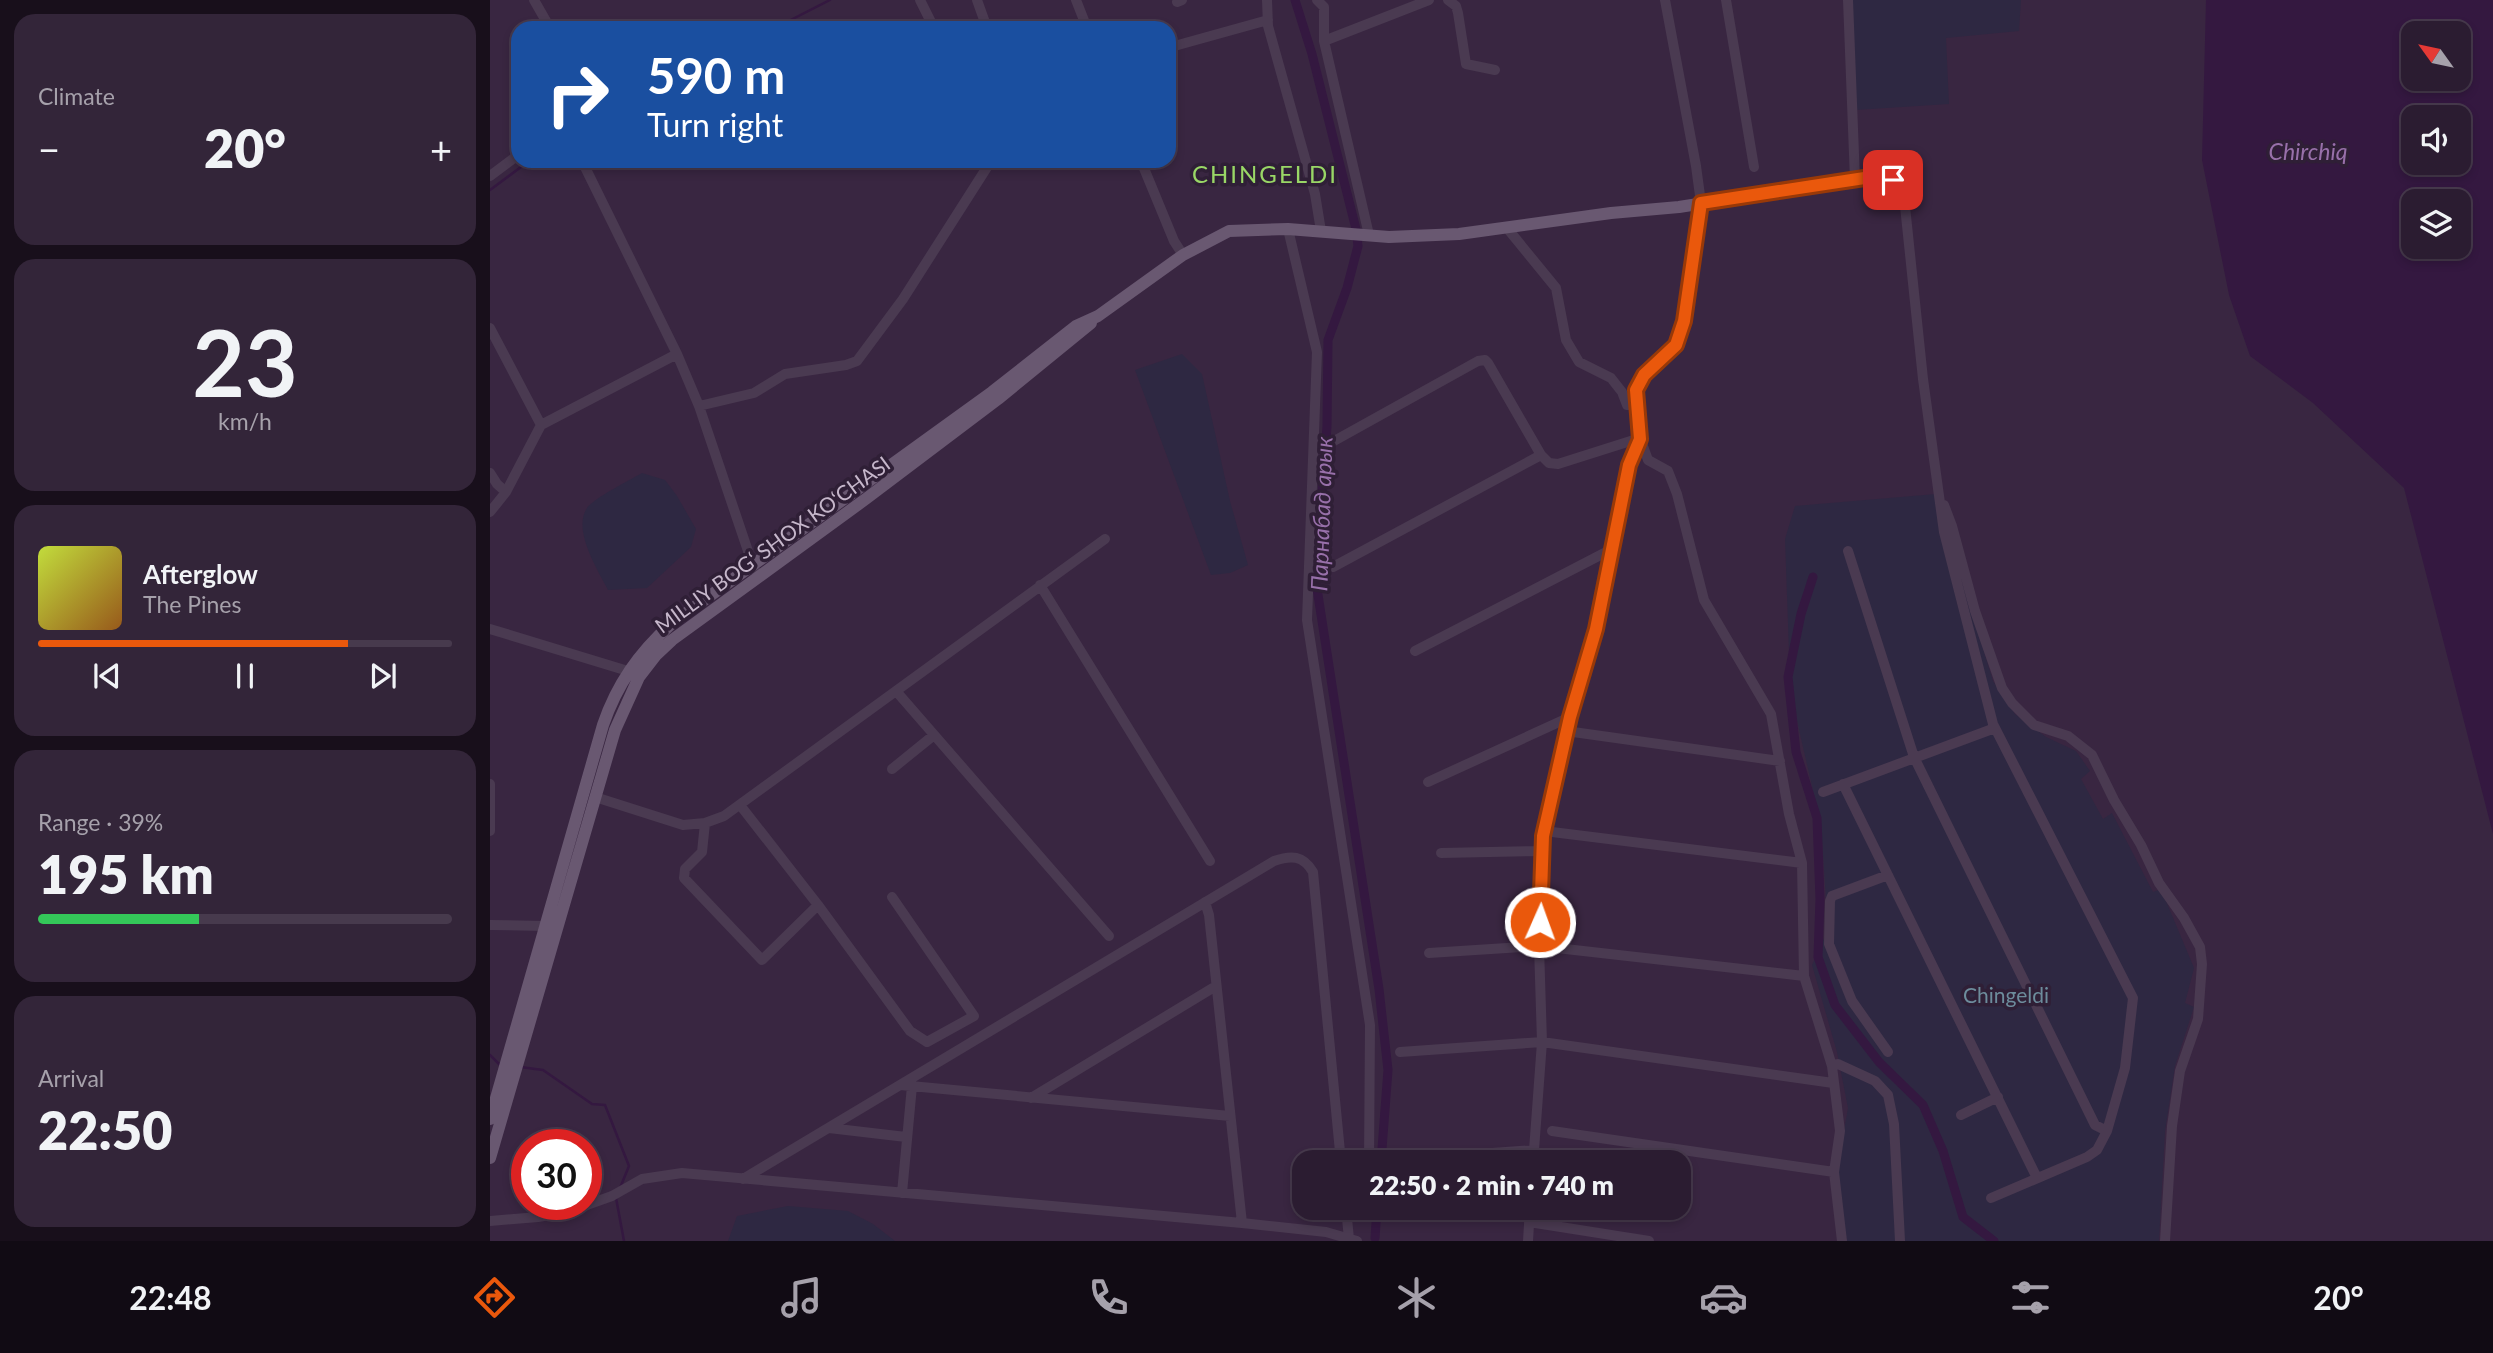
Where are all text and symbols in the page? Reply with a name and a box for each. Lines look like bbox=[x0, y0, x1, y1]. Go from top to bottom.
north arrow bbox=[2401, 21, 2471, 91]
map controls bbox=[2401, 21, 2471, 259]
text: 590 m bbox=[647, 46, 785, 104]
icon: right bbox=[532, 49, 623, 140]
text: Climate bbox=[38, 82, 115, 110]
text: Turn right bbox=[647, 105, 783, 144]
button: sound bbox=[2401, 105, 2471, 175]
text: 20° bbox=[204, 117, 286, 179]
text: − bbox=[38, 126, 60, 172]
text: + bbox=[430, 126, 452, 172]
water label: Chirchiq bbox=[2269, 137, 2347, 165]
pin bbox=[1863, 150, 1923, 210]
district label: CHINGELDI bbox=[1192, 159, 1338, 188]
icon: arrive bbox=[1874, 161, 1912, 199]
button: layers bbox=[2401, 189, 2471, 259]
text: 23 bbox=[192, 307, 298, 416]
text: km/h bbox=[218, 407, 272, 435]
water label: Парнабад арык bbox=[1304, 436, 1338, 592]
street label: MILLIY BOG‘ SHOX KO‘CHASI bbox=[650, 450, 894, 638]
text: Afterglow bbox=[143, 558, 258, 590]
text: The Pines bbox=[143, 590, 241, 618]
icon: previous bbox=[88, 657, 126, 695]
icon: pause bbox=[226, 657, 264, 695]
icon: next bbox=[364, 657, 402, 695]
text: Range · 39% bbox=[38, 808, 163, 836]
text: 195 km bbox=[38, 843, 214, 905]
position arrow bbox=[1503, 885, 1577, 959]
park label: Chingeldi bbox=[1963, 982, 2049, 1007]
text: Arrival bbox=[38, 1064, 104, 1092]
text: 22:50 bbox=[38, 1099, 172, 1161]
speed limit sign: 30 bbox=[511, 1129, 602, 1220]
text: 22:50 · 2 min · 740 m bbox=[1369, 1169, 1614, 1201]
icon: directions bbox=[470, 1273, 519, 1322]
icon: music bbox=[777, 1273, 826, 1322]
icon: phone bbox=[1084, 1273, 1133, 1322]
icon: climate bbox=[1392, 1273, 1441, 1322]
icon: car bbox=[1699, 1273, 1748, 1322]
icon: filters bbox=[2006, 1273, 2055, 1322]
text: 22:48 bbox=[129, 1278, 212, 1317]
text: 20° bbox=[2313, 1278, 2364, 1317]

